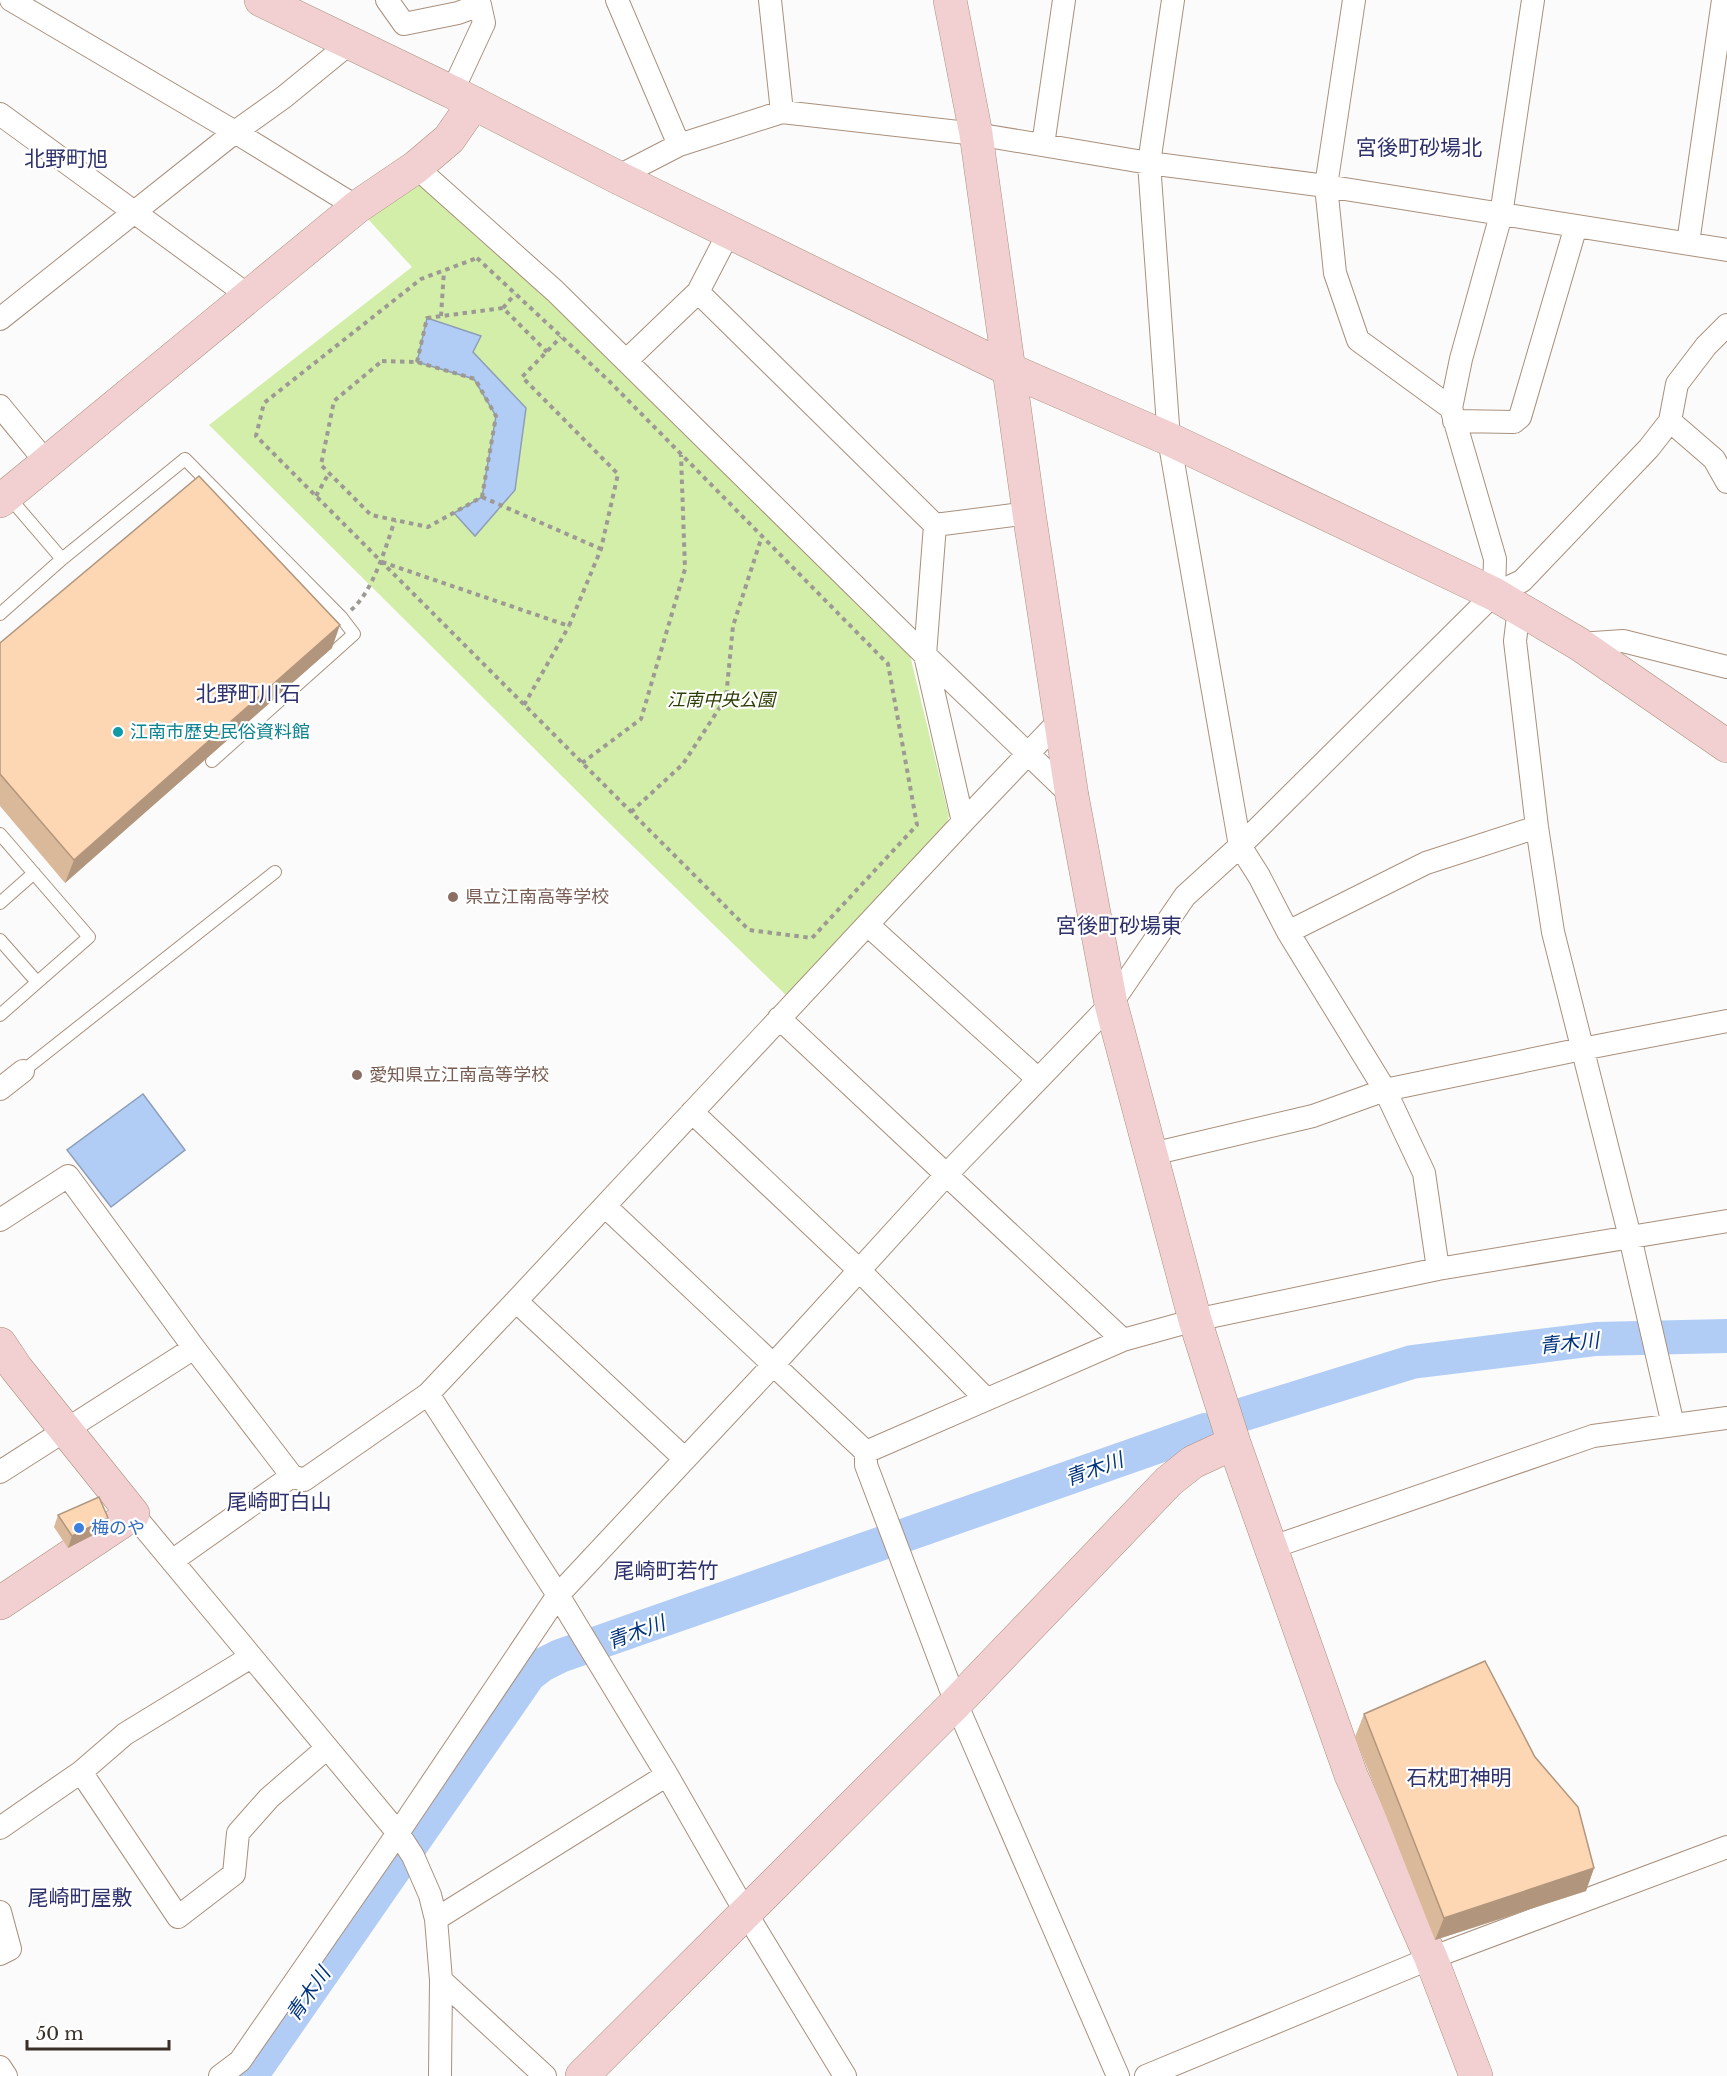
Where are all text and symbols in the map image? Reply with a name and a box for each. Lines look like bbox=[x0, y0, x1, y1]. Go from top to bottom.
district label: 宮後町砂場北 bbox=[1356, 135, 1482, 161]
district label: 北野町旭 bbox=[24, 146, 108, 172]
district label: 北野町川石 bbox=[196, 681, 301, 707]
park label: 江南中央公園 bbox=[667, 689, 778, 711]
place label: 江南市歴史民俗資料館 bbox=[130, 721, 310, 743]
marker: 江南市歴史民俗資料館 bbox=[111, 725, 125, 739]
place label: 県立江南高等学校 bbox=[465, 886, 609, 908]
marker: 県立江南高等学校 bbox=[446, 890, 460, 904]
district label: 宮後町砂場東 bbox=[1056, 913, 1182, 939]
place label: 愛知県立江南高等学校 bbox=[369, 1064, 549, 1086]
marker: 愛知県立江南高等学校 bbox=[350, 1068, 364, 1082]
water label: 青木川 bbox=[1538, 1328, 1602, 1358]
water label: 青木川 bbox=[1062, 1447, 1128, 1491]
district label: 尾崎町白山 bbox=[227, 1489, 332, 1515]
place label: 梅のや bbox=[91, 1517, 145, 1539]
marker: 梅のや bbox=[72, 1521, 86, 1535]
district label: 尾崎町若竹 bbox=[614, 1558, 719, 1584]
water label: 青木川 bbox=[604, 1610, 670, 1654]
district label: 石枕町神明 bbox=[1407, 1765, 1512, 1791]
district label: 尾崎町屋敷 bbox=[28, 1885, 133, 1911]
water label: 青木川 bbox=[281, 1961, 336, 2025]
scale bar bbox=[27, 2013, 170, 2051]
text: 50 m bbox=[36, 2023, 84, 2045]

